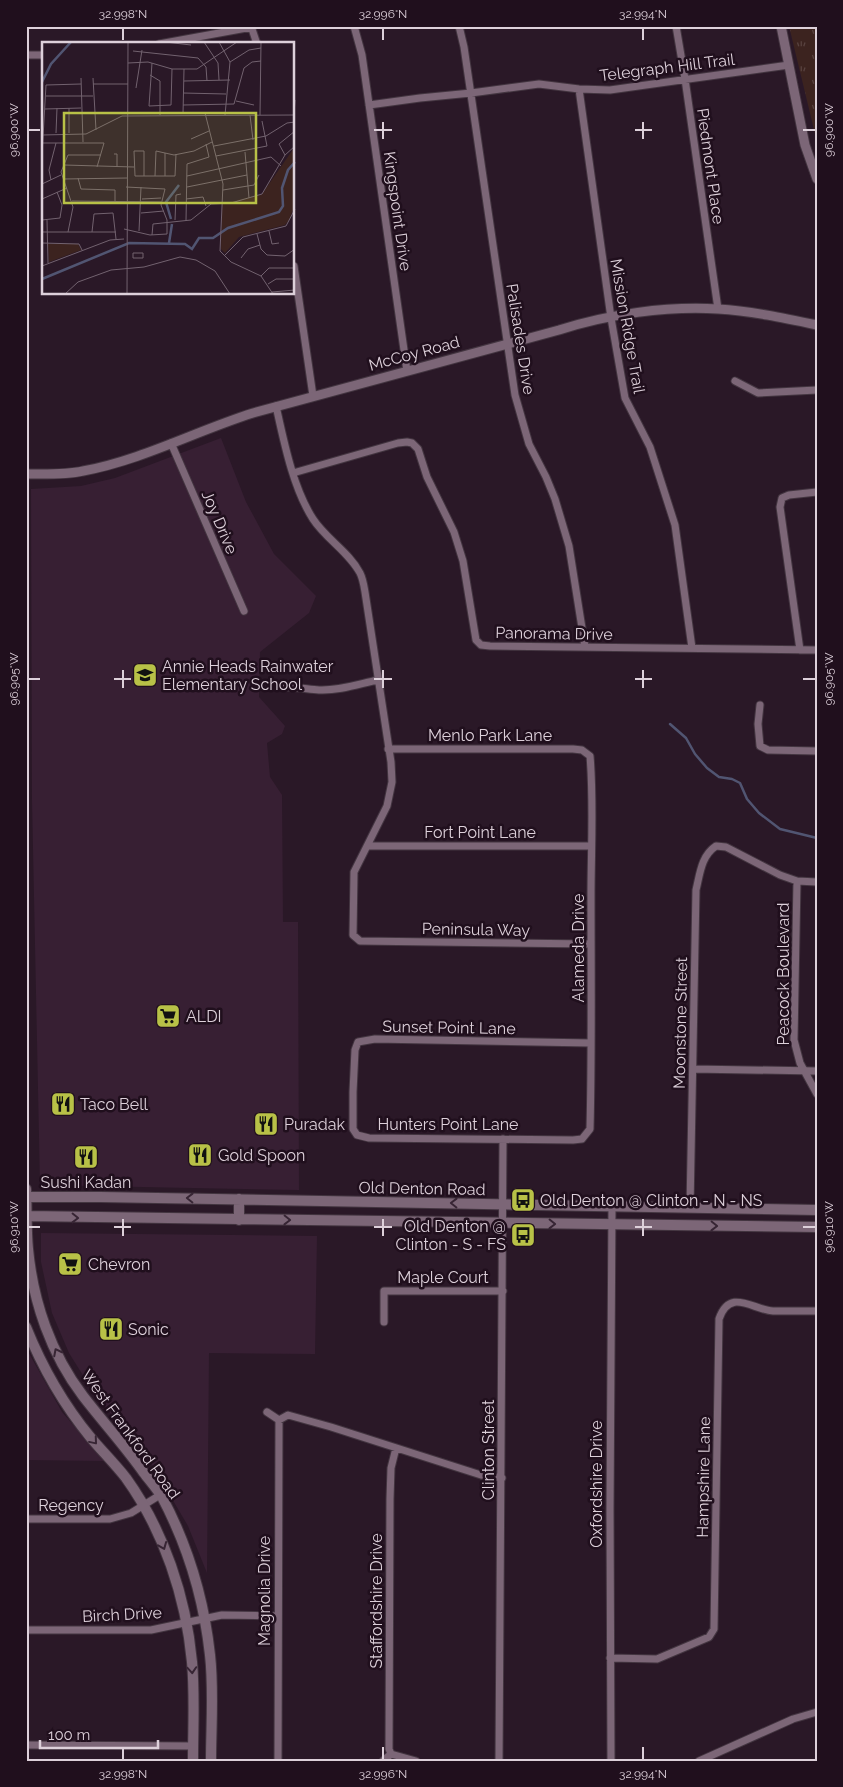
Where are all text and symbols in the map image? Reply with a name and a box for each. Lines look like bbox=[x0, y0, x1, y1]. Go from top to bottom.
text: 32.998°N bbox=[99, 7, 147, 21]
text: 32.996°N bbox=[359, 7, 407, 21]
text: 32.994°N bbox=[619, 7, 667, 21]
inset map bbox=[42, 42, 295, 295]
street label: Telegraph Hill Trail bbox=[598, 50, 736, 85]
text: 96.900°W bbox=[7, 103, 21, 157]
text: 96.900°W bbox=[822, 103, 836, 157]
street label: Piedmont Place bbox=[693, 107, 728, 225]
street label: Kingspoint Drive bbox=[380, 150, 415, 272]
street label: Mission Ridge Trail bbox=[606, 257, 649, 396]
street label: Palisades Drive bbox=[502, 282, 539, 396]
street label: McCoy Road bbox=[366, 332, 462, 375]
street label: Joy Drive bbox=[198, 488, 241, 557]
street label: Panorama Drive bbox=[495, 623, 613, 644]
text: 96.905°W bbox=[7, 652, 21, 706]
text: 96.905°W bbox=[822, 652, 836, 706]
place label: Annie Heads Rainwater Elementary School bbox=[162, 657, 334, 694]
school or university icon: Annie Heads Rainwater Elementary School bbox=[132, 662, 158, 688]
street label: Menlo Park Lane bbox=[428, 726, 552, 745]
street label: Fort Point Lane bbox=[424, 823, 536, 842]
street label: Alameda Drive bbox=[569, 894, 588, 1002]
street label: Peacock Boulevard bbox=[774, 902, 793, 1046]
street label: Peninsula Way bbox=[422, 919, 531, 940]
street label: Moonstone Street bbox=[670, 956, 691, 1089]
supermarket icon: ALDI bbox=[155, 1003, 181, 1029]
place label: ALDI bbox=[186, 1007, 222, 1026]
street label: Sunset Point Lane bbox=[382, 1017, 516, 1038]
restaurant icon: Taco Bell bbox=[50, 1091, 76, 1117]
place label: Taco Bell bbox=[80, 1095, 149, 1114]
restaurant icon: Puradak bbox=[253, 1111, 279, 1137]
place label: Puradak bbox=[284, 1115, 345, 1134]
street label: Hunters Point Lane bbox=[378, 1115, 518, 1134]
restaurant icon: Gold Spoon bbox=[187, 1142, 213, 1168]
restaurant icon: Sushi Kadan bbox=[73, 1144, 99, 1170]
place label: Gold Spoon bbox=[218, 1146, 305, 1165]
place label: Sushi Kadan bbox=[41, 1173, 131, 1192]
street label: Old Denton Road bbox=[358, 1178, 486, 1199]
bus stop icon: Old Denton @ Clinton - N - NS bbox=[510, 1187, 536, 1213]
place label: Old Denton @ Clinton - N - NS bbox=[540, 1191, 763, 1210]
one-way arrow bbox=[186, 1193, 194, 1203]
one-way arrow bbox=[450, 1198, 458, 1209]
text: 96.910°W bbox=[7, 1201, 21, 1253]
text: 96.910°W bbox=[822, 1201, 836, 1253]
one-way arrow bbox=[72, 1213, 80, 1223]
one-way arrow bbox=[284, 1215, 292, 1225]
place label: Old Denton @ Clinton - S - FS bbox=[395, 1217, 506, 1254]
one-way arrow bbox=[548, 1218, 556, 1229]
one-way arrow bbox=[710, 1221, 718, 1231]
bus stop icon: Old Denton @ Clinton - S - FS bbox=[510, 1222, 536, 1248]
supermarket icon: Chevron bbox=[57, 1251, 83, 1277]
place label: Chevron bbox=[88, 1255, 150, 1274]
street label: Maple Court bbox=[397, 1268, 489, 1287]
restaurant icon: Sonic bbox=[98, 1316, 124, 1342]
place label: Sonic bbox=[128, 1320, 169, 1339]
one-way arrow bbox=[52, 1348, 63, 1357]
street label: West Frankford Road bbox=[77, 1366, 184, 1503]
street label: Clinton Street bbox=[479, 1399, 498, 1500]
street label: Hampshire Lane bbox=[693, 1416, 714, 1538]
street label: Oxfordshire Drive bbox=[587, 1420, 606, 1548]
one-way arrow bbox=[88, 1436, 97, 1445]
street label: Regency bbox=[38, 1496, 104, 1515]
street label: Staffordshire Drive bbox=[367, 1533, 386, 1669]
street label: Magnolia Drive bbox=[255, 1536, 274, 1646]
one-way arrow bbox=[156, 1541, 167, 1550]
street label: Birch Drive bbox=[82, 1603, 162, 1626]
one-way arrow bbox=[187, 1667, 198, 1675]
scale bar bbox=[40, 1717, 158, 1749]
text: 100 m bbox=[48, 1726, 90, 1744]
text: 32.998°N bbox=[99, 1767, 147, 1781]
text: 32.996°N bbox=[359, 1767, 407, 1781]
text: 32.994°N bbox=[619, 1767, 667, 1781]

